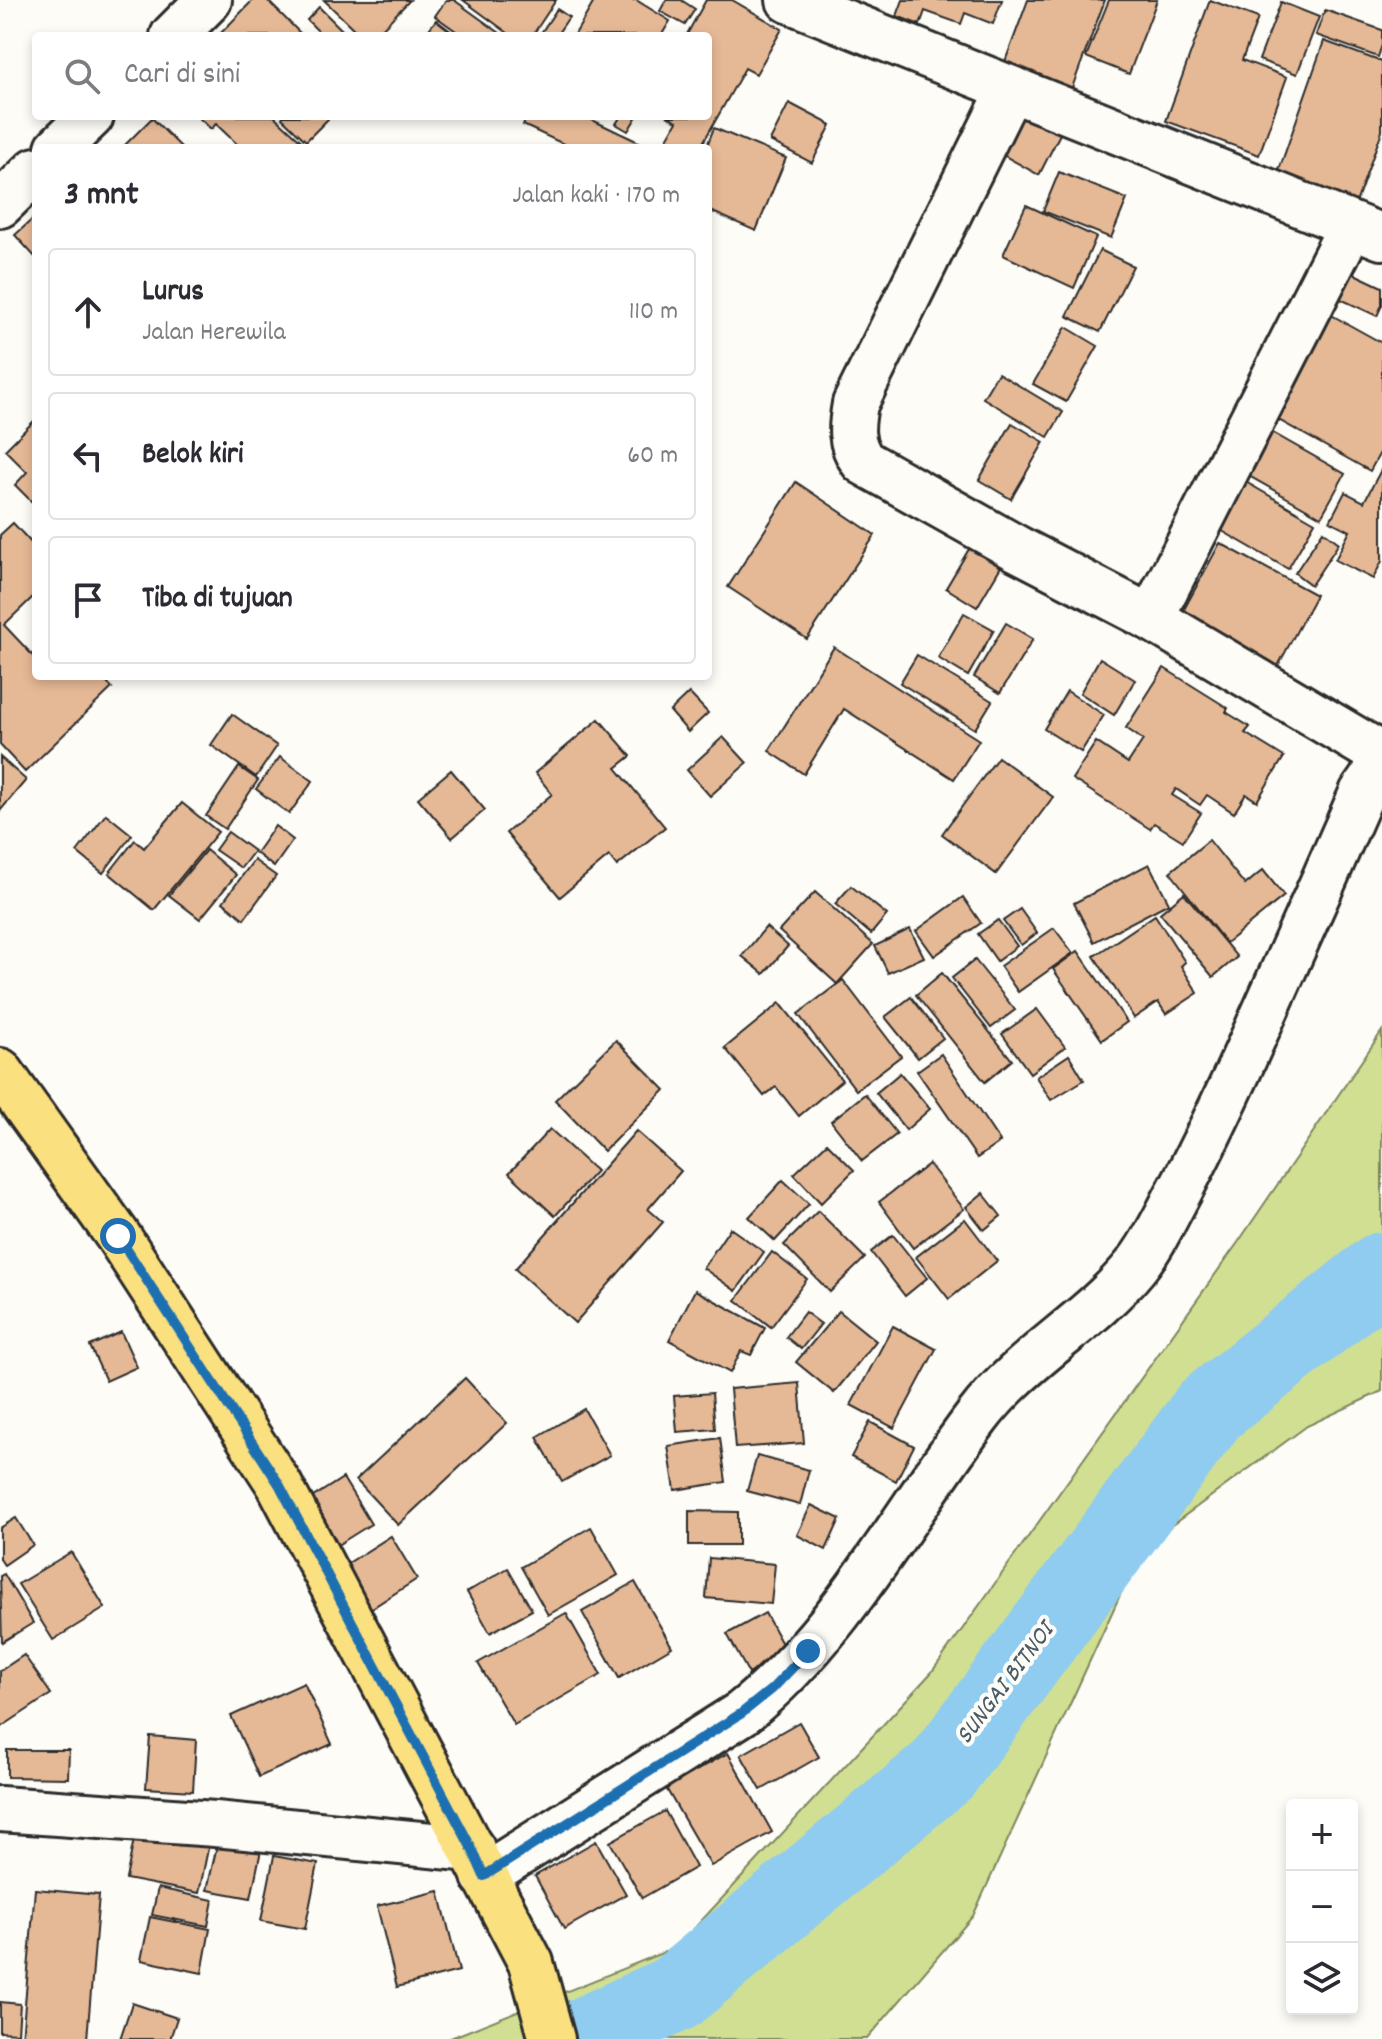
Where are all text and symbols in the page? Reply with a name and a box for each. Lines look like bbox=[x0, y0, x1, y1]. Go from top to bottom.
search box bbox=[32, 32, 712, 120]
icon: search bbox=[60, 54, 104, 98]
text: Cari di sini bbox=[124, 55, 240, 98]
text: 3 mnt bbox=[64, 172, 139, 221]
text: Jalan kaki · 170 m bbox=[512, 178, 680, 215]
text: Lurus bbox=[142, 272, 204, 315]
icon: ahead bbox=[66, 290, 110, 334]
text: 110 m bbox=[629, 294, 678, 331]
text: Jalan Herewila bbox=[142, 315, 286, 352]
icon: left bbox=[66, 434, 110, 478]
text: Belok kiri bbox=[142, 435, 244, 478]
text: 60 m bbox=[627, 438, 678, 475]
icon: arrive bbox=[66, 578, 110, 622]
text: Tiba di tujuan bbox=[142, 579, 293, 622]
route start bbox=[100, 1218, 136, 1254]
water label: SUNGAI BITNOI bbox=[948, 1612, 1067, 1753]
route end bbox=[790, 1633, 826, 1669]
map controls bbox=[1286, 1799, 1358, 2015]
button: + bbox=[1286, 1799, 1358, 1871]
button: − bbox=[1286, 1871, 1358, 1943]
button: layers bbox=[1286, 1943, 1358, 2015]

